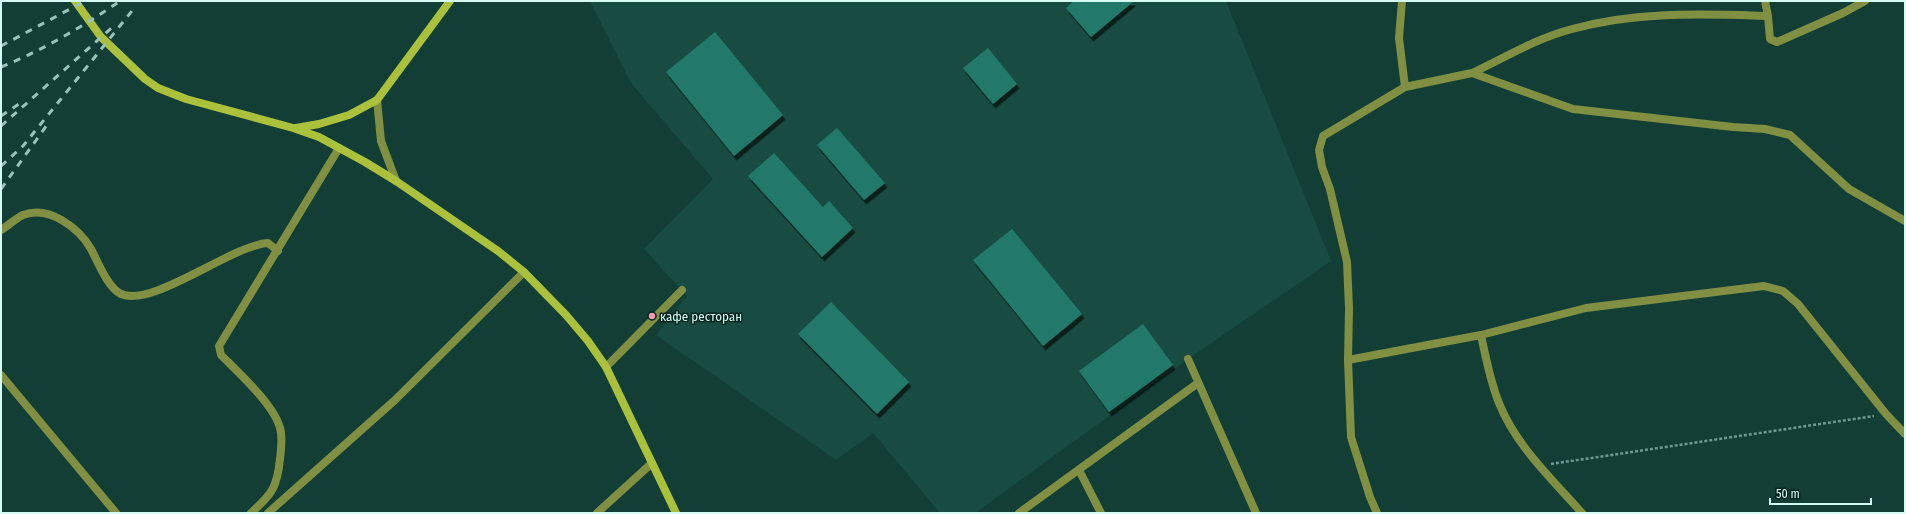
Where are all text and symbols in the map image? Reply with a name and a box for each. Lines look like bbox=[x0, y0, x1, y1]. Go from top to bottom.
place label: кафе ресторан bbox=[660, 309, 742, 324]
marker: кафе ресторан bbox=[647, 311, 657, 321]
scale bar bbox=[1770, 480, 1871, 506]
text: 50 m bbox=[1776, 487, 1800, 501]

